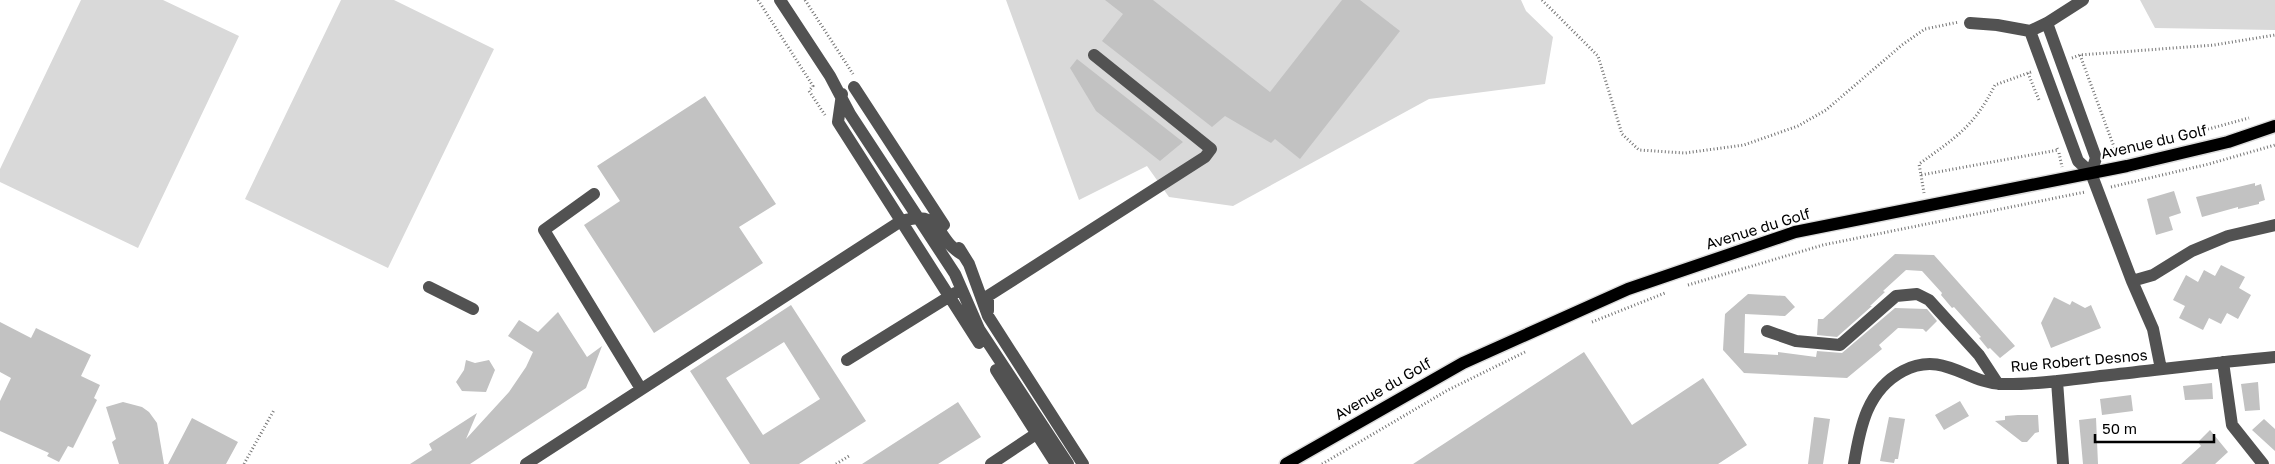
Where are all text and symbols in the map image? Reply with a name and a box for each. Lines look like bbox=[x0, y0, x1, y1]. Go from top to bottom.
street label: Avenue du Golf bbox=[2099, 120, 2209, 162]
street label: Avenue du Golf bbox=[1703, 203, 1813, 252]
street label: Rue Robert Desnos bbox=[2010, 345, 2148, 375]
street label: Avenue du Golf bbox=[1331, 353, 1434, 423]
scale bar bbox=[2095, 412, 2214, 444]
text: 50 m bbox=[2102, 419, 2137, 437]

